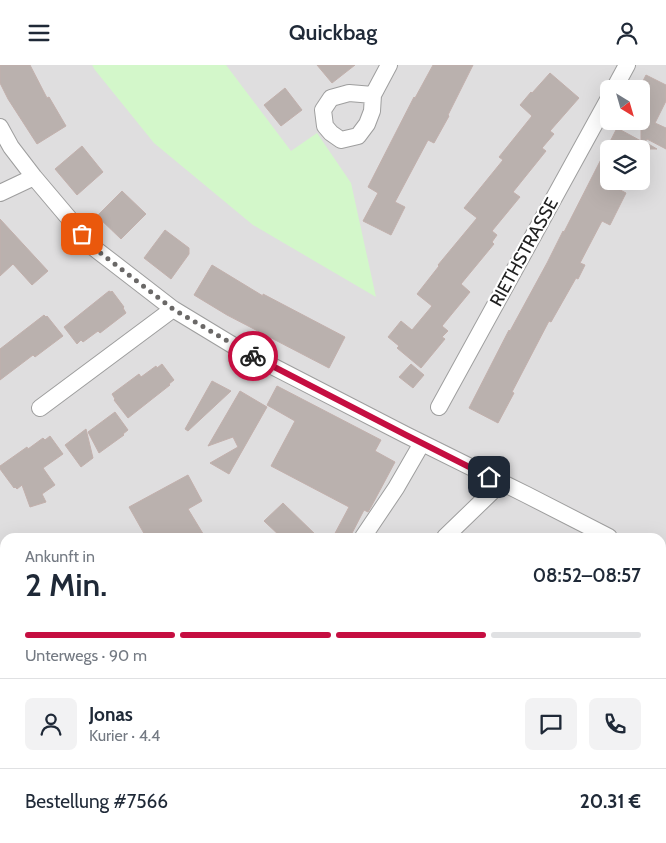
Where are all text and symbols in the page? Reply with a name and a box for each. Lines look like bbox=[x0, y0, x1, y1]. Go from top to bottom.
icon: menu bbox=[25, 19, 53, 47]
text: Quickbag bbox=[289, 19, 377, 46]
icon: person bbox=[613, 19, 641, 47]
north arrow bbox=[600, 80, 650, 130]
map controls bbox=[600, 80, 650, 190]
button: layers bbox=[600, 140, 650, 190]
street label: RIETHSTRASSE bbox=[485, 194, 563, 310]
pin bbox=[61, 213, 103, 255]
icon: bag bbox=[68, 220, 96, 248]
courier bbox=[228, 331, 278, 381]
icon: bike bbox=[239, 342, 267, 370]
pin bbox=[468, 456, 510, 498]
icon: home bbox=[475, 463, 503, 491]
text: Ankunft in bbox=[25, 547, 95, 566]
text: 08:52–08:57 bbox=[533, 564, 641, 587]
text: 2 Min. bbox=[25, 565, 107, 604]
text: Unterwegs · 90 m bbox=[25, 646, 147, 665]
button: person bbox=[25, 698, 77, 750]
button: chat bbox=[525, 698, 577, 750]
button: phone bbox=[589, 698, 641, 750]
text: Jonas bbox=[89, 703, 133, 726]
text: Kurier · 4.4 bbox=[89, 726, 160, 745]
text: Bestellung #7566 bbox=[25, 790, 168, 813]
text: 20.31 € bbox=[580, 790, 641, 813]

